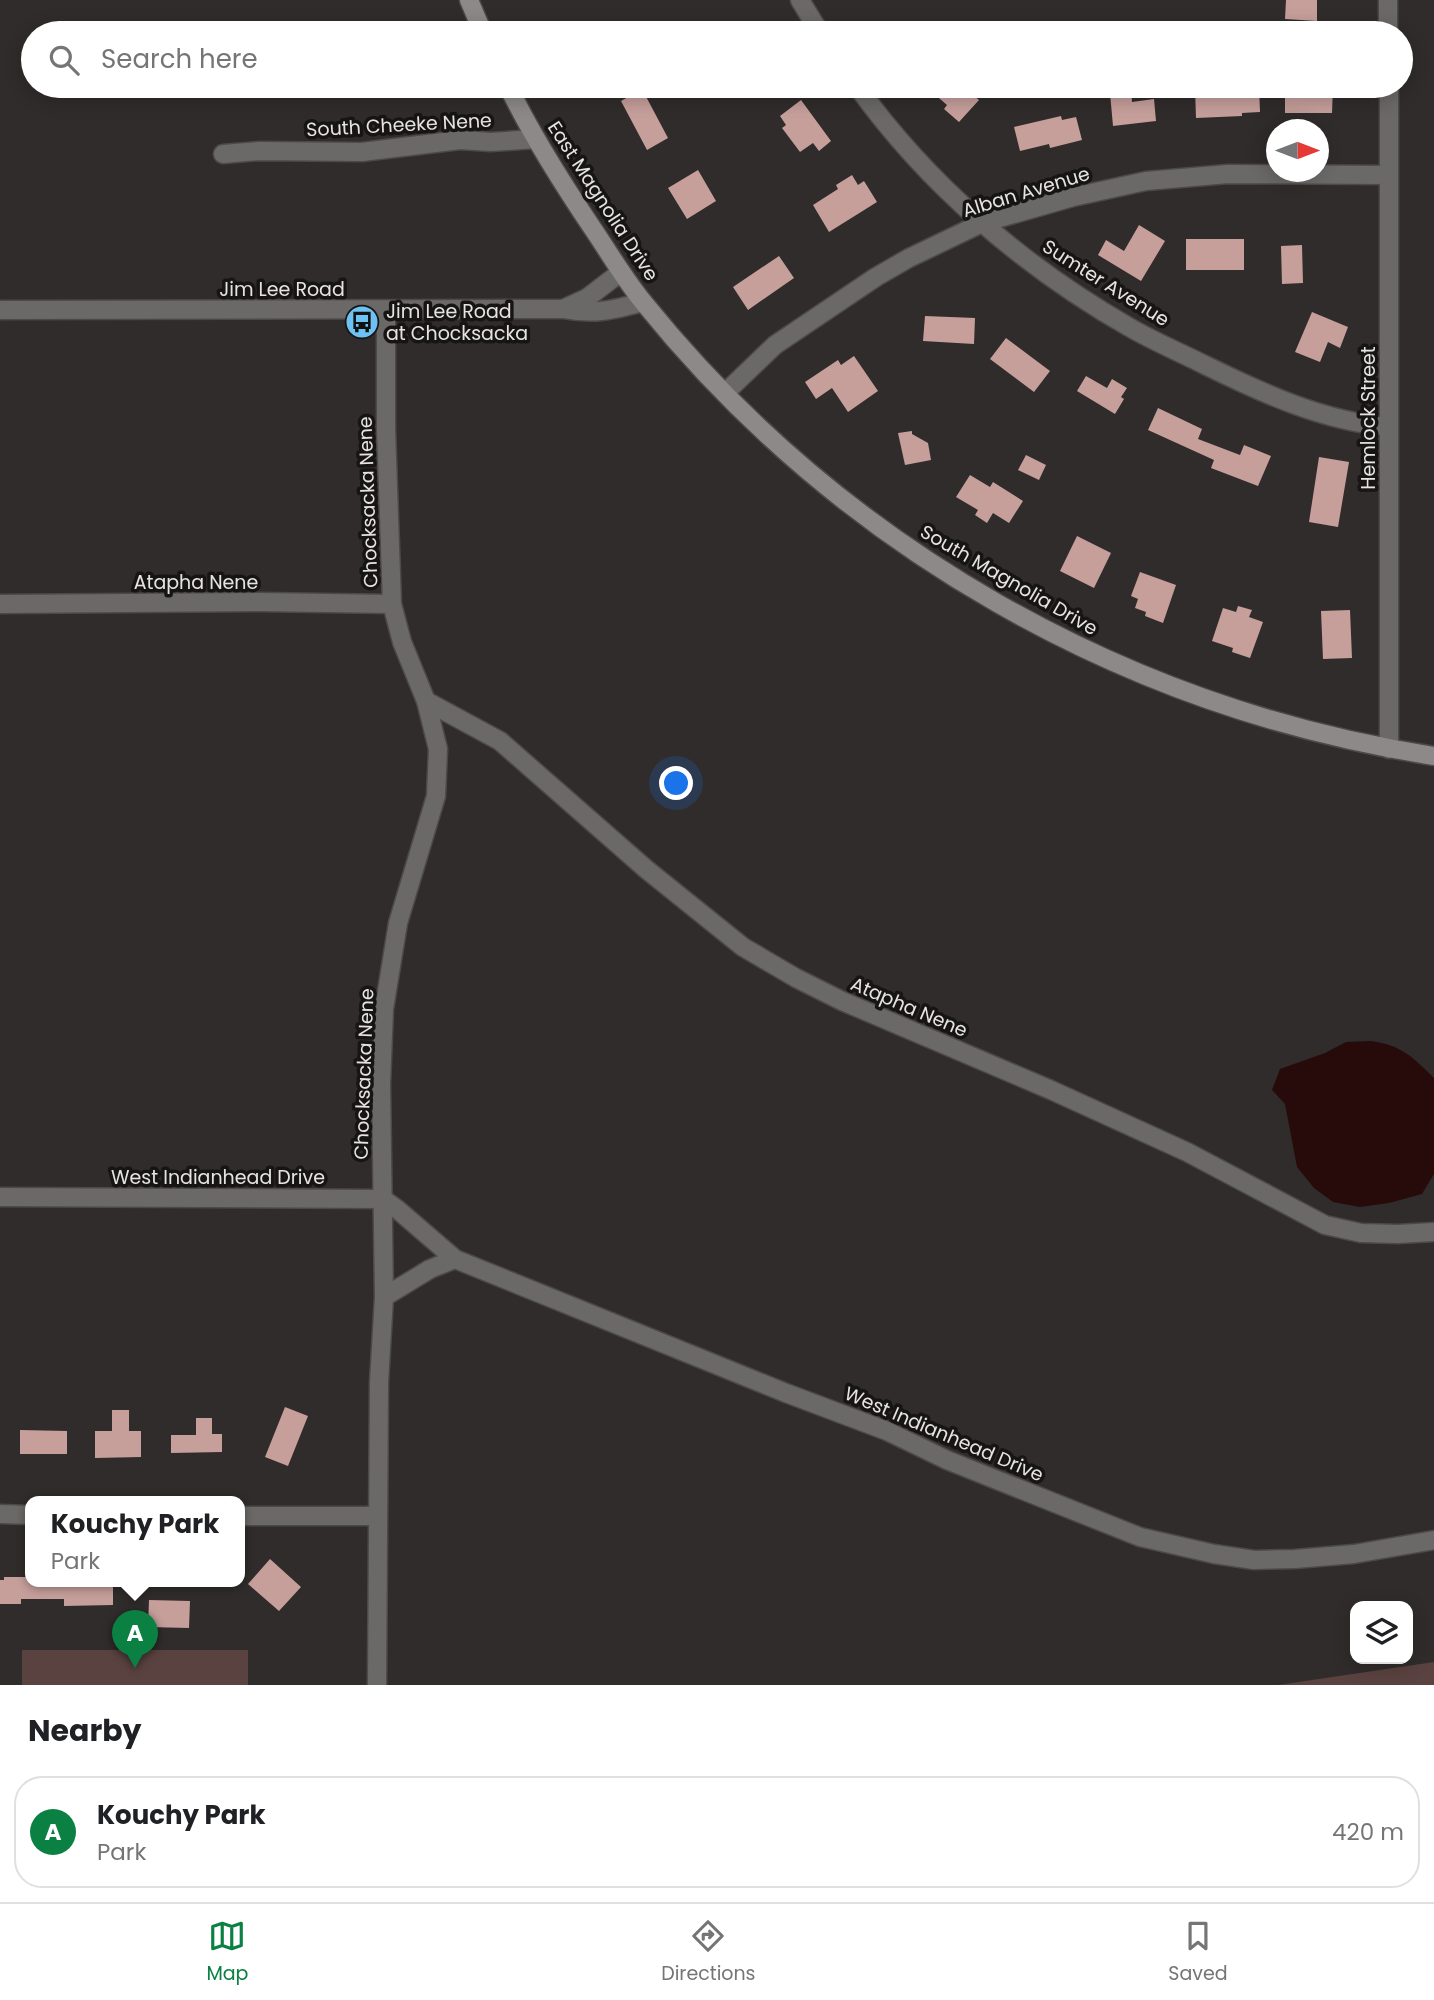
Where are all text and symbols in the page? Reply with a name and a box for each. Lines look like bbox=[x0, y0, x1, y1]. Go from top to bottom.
search box bbox=[21, 21, 1413, 98]
icon: search bbox=[45, 41, 83, 79]
text: Search here bbox=[101, 41, 258, 77]
street label: South Cheeke Nene bbox=[306, 107, 492, 143]
street label: East Magnolia Drive bbox=[541, 116, 665, 286]
north arrow bbox=[1266, 119, 1329, 182]
street label: Alban Avenue bbox=[959, 160, 1093, 224]
street label: Sumter Avenue bbox=[1037, 233, 1175, 333]
street label: Jim Lee Road bbox=[219, 276, 345, 303]
place label: Jim Lee Road at Chocksacka bbox=[386, 298, 528, 347]
bus stop icon: Jim Lee Road at Chocksacka bbox=[343, 303, 381, 341]
street label: Hemlock Street bbox=[1355, 346, 1382, 490]
street label: Chocksacka Nene bbox=[352, 416, 384, 588]
street label: South Magnolia Drive bbox=[915, 518, 1103, 642]
street label: Atapha Nene bbox=[134, 569, 258, 596]
your location bbox=[659, 766, 693, 800]
street label: Atapha Nene bbox=[846, 970, 972, 1044]
street label: Chocksacka Nene bbox=[348, 988, 380, 1160]
street label: West Indianhead Drive bbox=[111, 1164, 325, 1191]
street label: West Indianhead Drive bbox=[840, 1380, 1048, 1488]
popup bbox=[25, 1496, 245, 1587]
text: Kouchy Park bbox=[51, 1506, 219, 1542]
text: Park bbox=[51, 1545, 100, 1577]
map controls bbox=[1350, 1601, 1413, 1664]
button: layers bbox=[1350, 1601, 1413, 1664]
pin: A bbox=[112, 1610, 158, 1668]
text: Nearby bbox=[28, 1709, 142, 1752]
text: Kouchy Park bbox=[97, 1797, 265, 1833]
text: A bbox=[45, 1816, 61, 1848]
text: 420 m bbox=[1332, 1816, 1404, 1848]
text: Park bbox=[97, 1836, 146, 1868]
tab: Map bbox=[206, 1917, 248, 1988]
tab: Directions bbox=[661, 1917, 756, 1988]
tab: Saved bbox=[1168, 1917, 1228, 1988]

